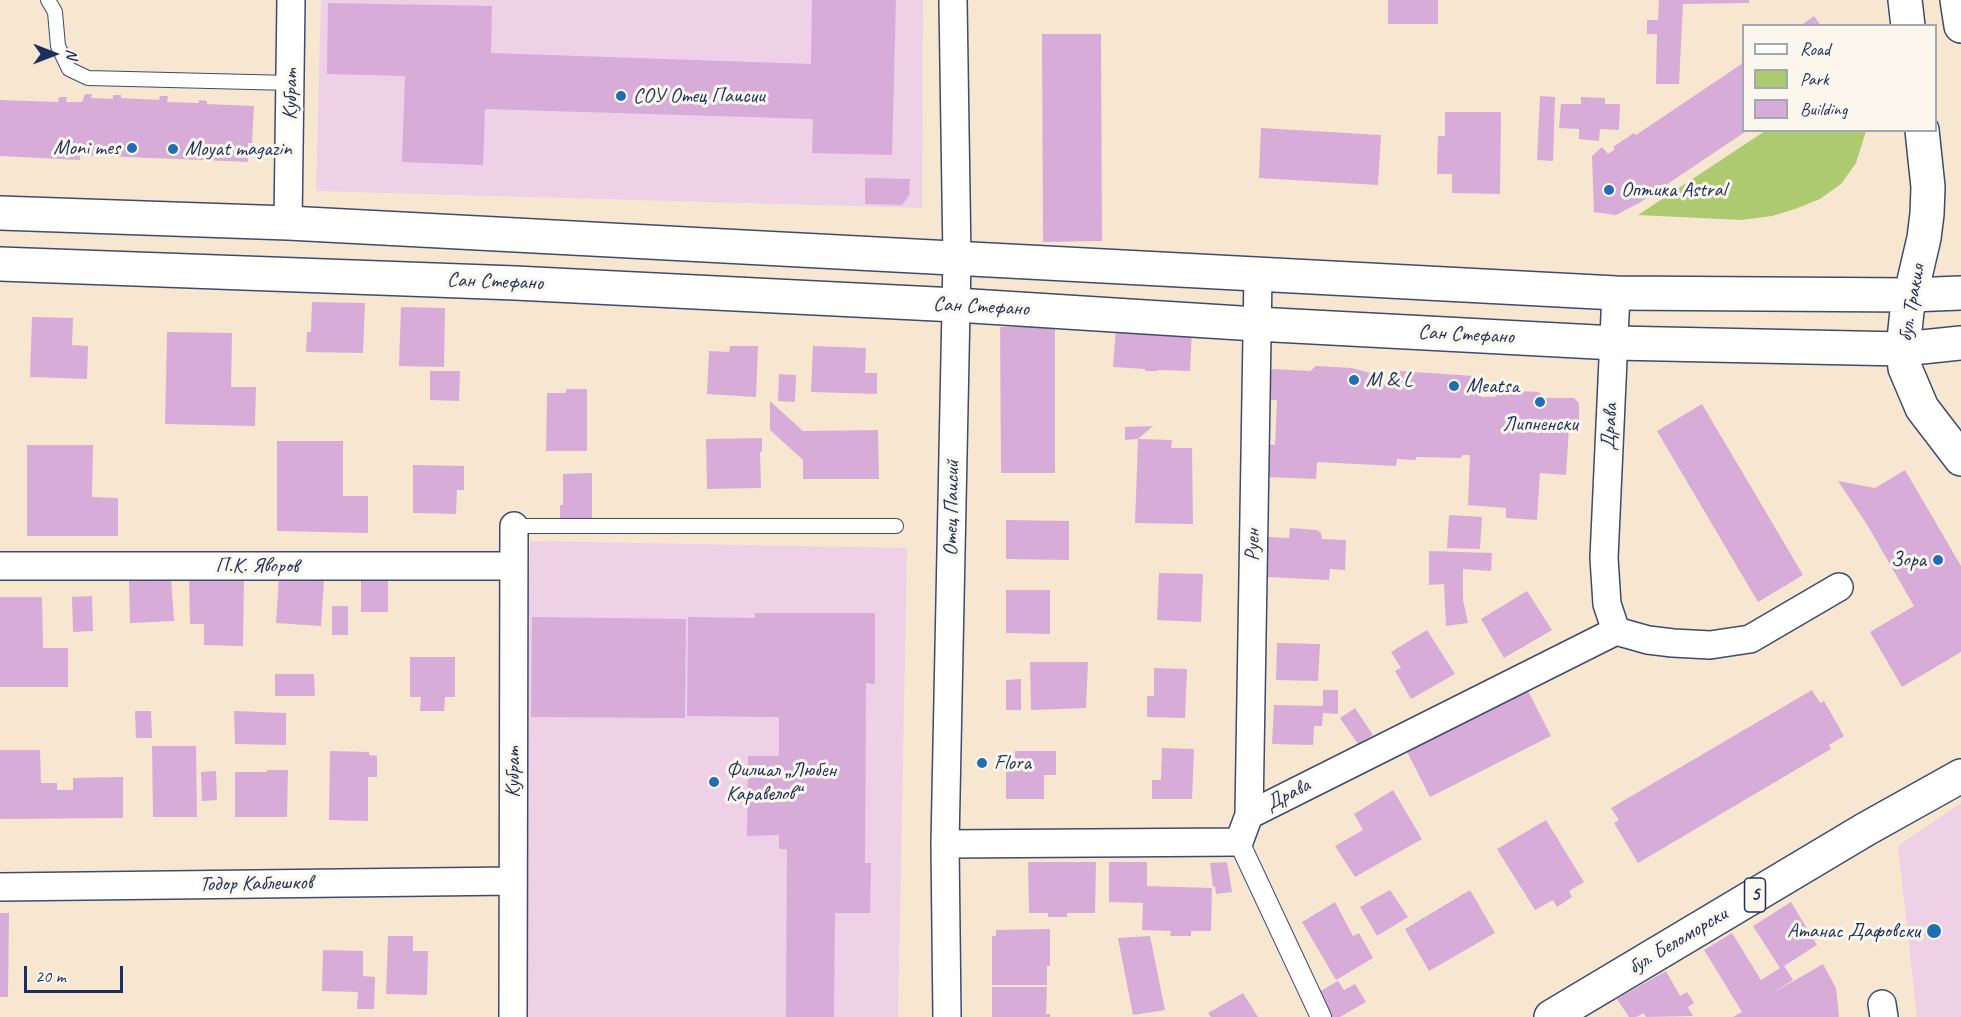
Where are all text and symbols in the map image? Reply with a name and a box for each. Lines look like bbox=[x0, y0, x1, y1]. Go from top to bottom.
north arrow bbox=[24, 24, 84, 84]
legend bbox=[1742, 24, 1937, 132]
text: Road bbox=[1800, 38, 1830, 60]
text: N bbox=[62, 49, 82, 59]
street label: Кубрат bbox=[278, 68, 304, 120]
text: Park bbox=[1800, 68, 1829, 90]
place label: СОУ Отец Паисии bbox=[633, 83, 765, 109]
marker: СОУ Отец Паисии bbox=[614, 89, 628, 103]
text: Building bbox=[1800, 98, 1847, 120]
place label: Moni mes bbox=[53, 135, 120, 161]
place label: Moyat magazin bbox=[185, 136, 292, 162]
marker: Moni mes bbox=[125, 141, 139, 155]
marker: Moyat magazin bbox=[166, 142, 180, 156]
place label: Оптика Astral bbox=[1621, 177, 1726, 203]
marker: Оптика Astral bbox=[1602, 183, 1616, 197]
street label: бул. Тракия bbox=[1893, 263, 1931, 343]
street label: Сан Стефано bbox=[447, 268, 543, 296]
street label: Сан Стефано bbox=[932, 292, 1030, 322]
street label: Сан Стефано bbox=[1417, 320, 1515, 350]
place label: M & L bbox=[1366, 367, 1412, 393]
marker: M & L bbox=[1347, 373, 1361, 387]
place label: Meatsa bbox=[1466, 373, 1519, 399]
marker: Meatsa bbox=[1447, 379, 1461, 393]
marker: Липненски bbox=[1533, 395, 1547, 409]
street label: Драва bbox=[1596, 403, 1624, 451]
place label: Липненски bbox=[1502, 411, 1578, 437]
street label: Отец Паисий bbox=[939, 460, 965, 556]
street label: Руен bbox=[1240, 529, 1266, 561]
place label: Зора bbox=[1891, 547, 1926, 573]
street label: П.К. Яворов bbox=[216, 553, 298, 579]
marker: Зора bbox=[1931, 553, 1945, 567]
street label: Кубрат bbox=[500, 746, 526, 798]
place label: Flora bbox=[994, 750, 1031, 776]
marker: Flora bbox=[975, 756, 989, 770]
place label: Филиал „Любен Каравелов“ bbox=[726, 757, 836, 807]
street label: Драва bbox=[1261, 773, 1315, 817]
marker: Филиал „Любен Каравелов“ bbox=[707, 775, 721, 789]
street label: Тодор Каблешков bbox=[199, 870, 313, 898]
road number: 5 bbox=[1744, 878, 1766, 912]
street label: бул. Беломорски bbox=[1624, 902, 1732, 980]
place label: Атанас Дафовски bbox=[1787, 918, 1920, 944]
marker: Атанас Дафовски bbox=[1925, 922, 1943, 940]
scale bar bbox=[27, 954, 126, 992]
text: 20 m bbox=[35, 965, 66, 987]

